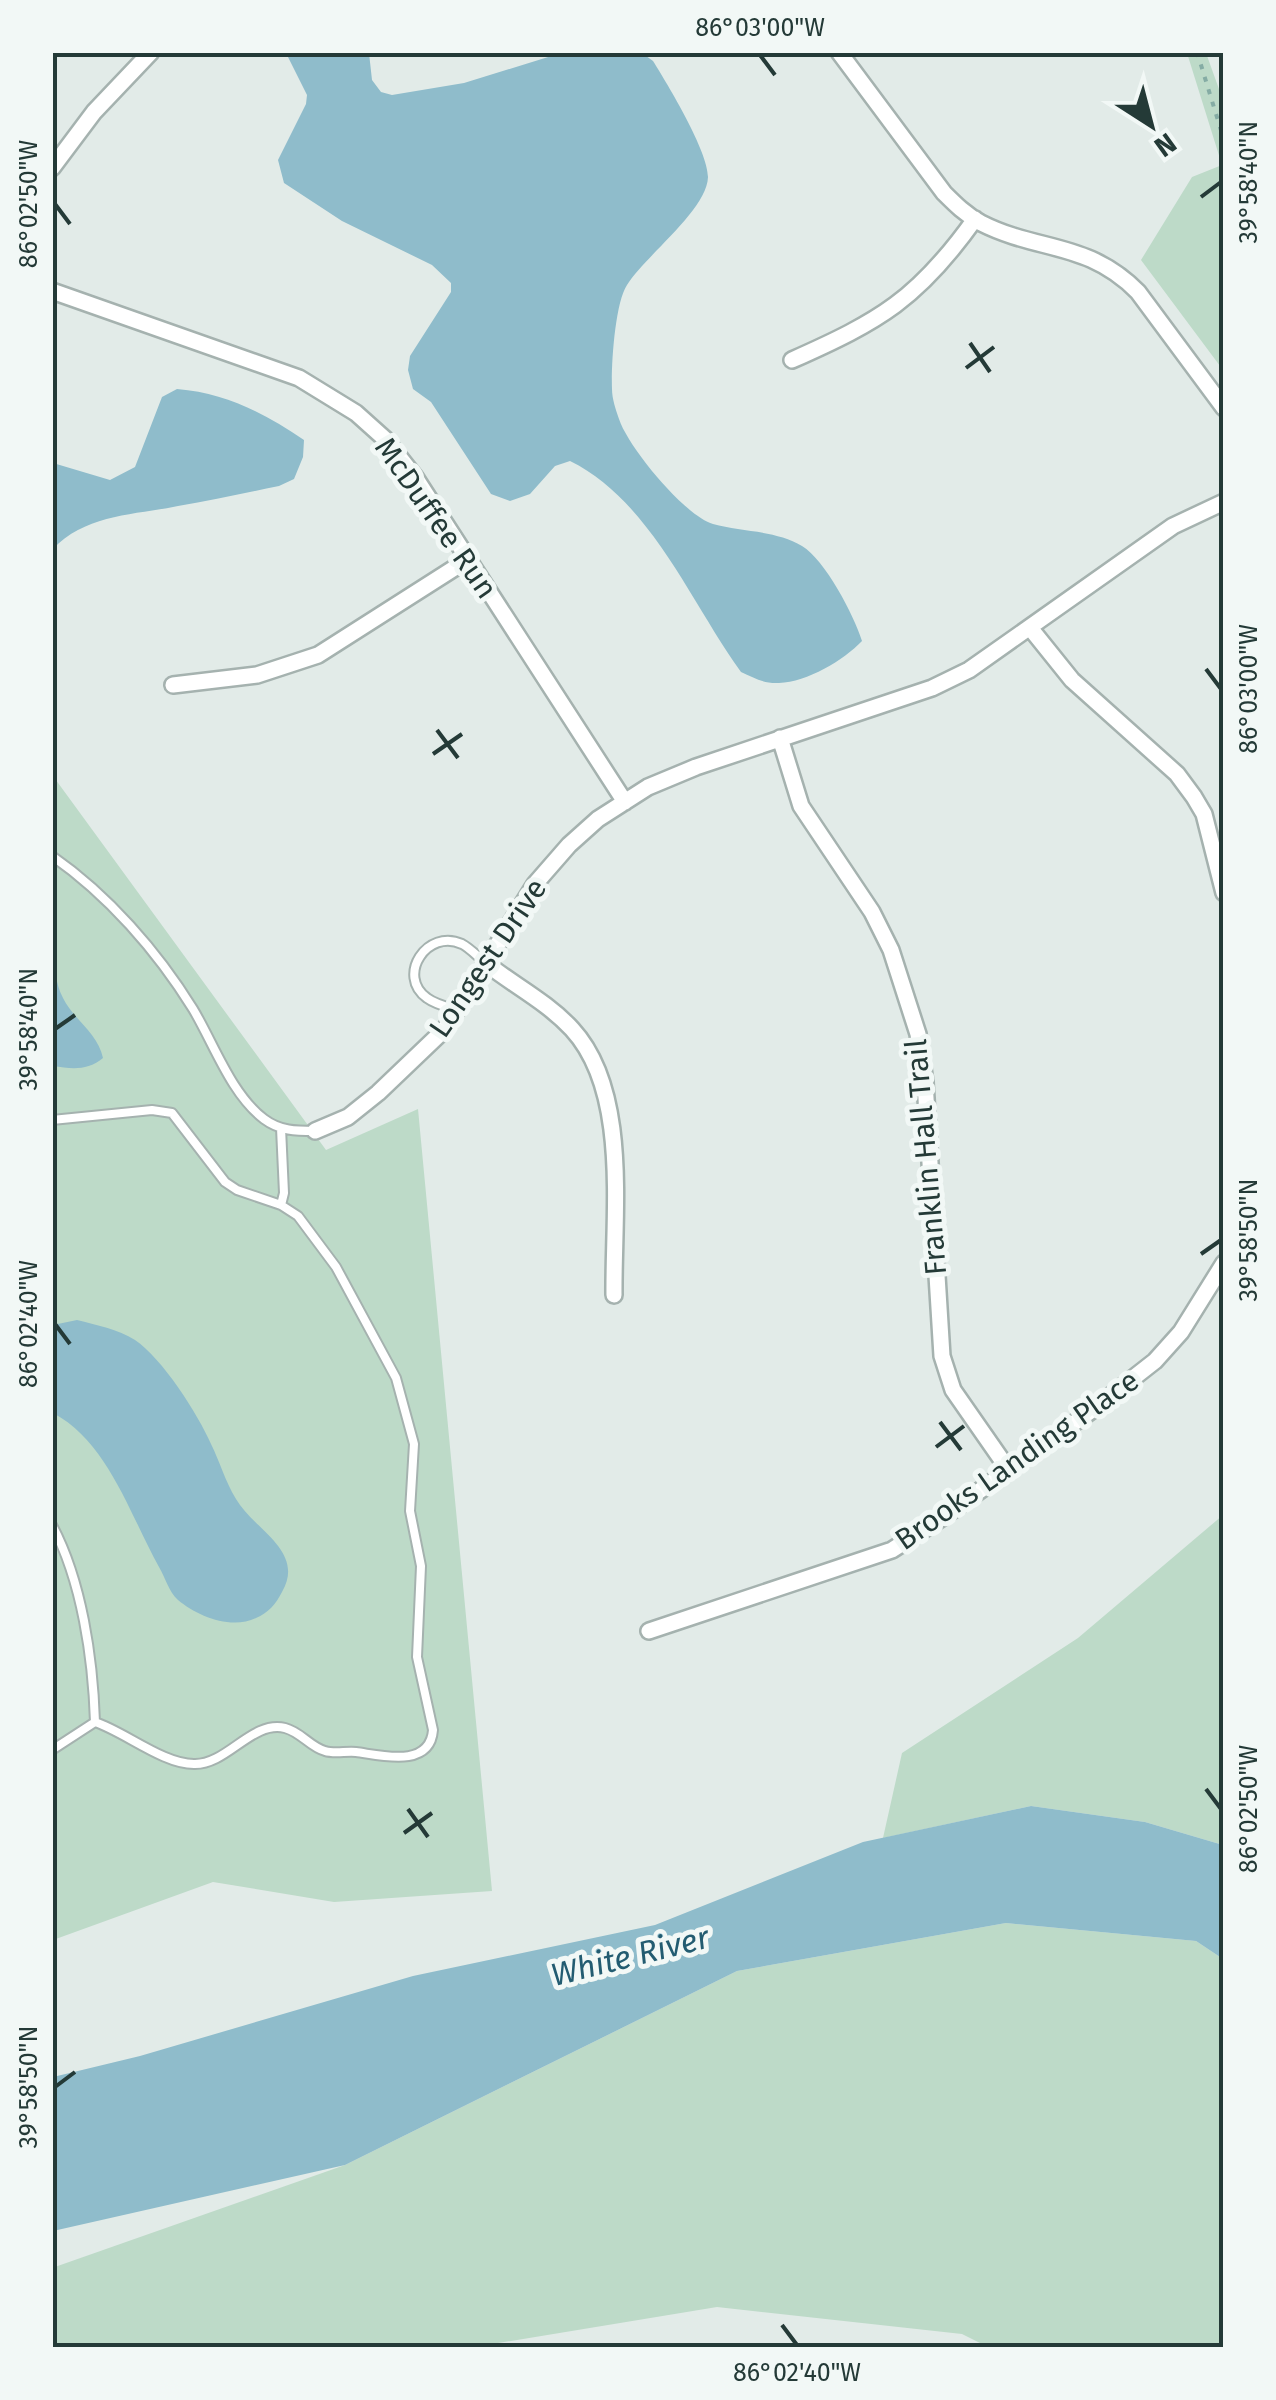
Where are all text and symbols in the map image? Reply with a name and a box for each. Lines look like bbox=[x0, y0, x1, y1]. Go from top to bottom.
text: 86°03'00"W bbox=[695, 13, 825, 43]
north arrow bbox=[1101, 75, 1201, 175]
text: 39°58'40"N bbox=[1234, 121, 1264, 243]
text: N bbox=[1148, 126, 1183, 164]
text: 86°02'50"W bbox=[14, 140, 44, 268]
street label: McDuffee Run bbox=[367, 431, 505, 605]
text: 86°03'00"W bbox=[1234, 624, 1264, 754]
street label: Longest Drive bbox=[422, 872, 554, 1044]
text: 39°58'40"N bbox=[14, 968, 44, 1090]
street label: Franklin Hall Trail bbox=[898, 1037, 954, 1277]
text: 39°58'50"N bbox=[1234, 1178, 1264, 1302]
text: 86°02'40"W bbox=[14, 1260, 44, 1388]
street label: Brooks Landing Place bbox=[888, 1362, 1146, 1558]
text: 86°02'50"W bbox=[1234, 1745, 1264, 1873]
water label: White River bbox=[547, 1918, 715, 1994]
text: 39°58'50"N bbox=[14, 2025, 44, 2149]
text: 86°02'40"W bbox=[733, 2358, 861, 2388]

